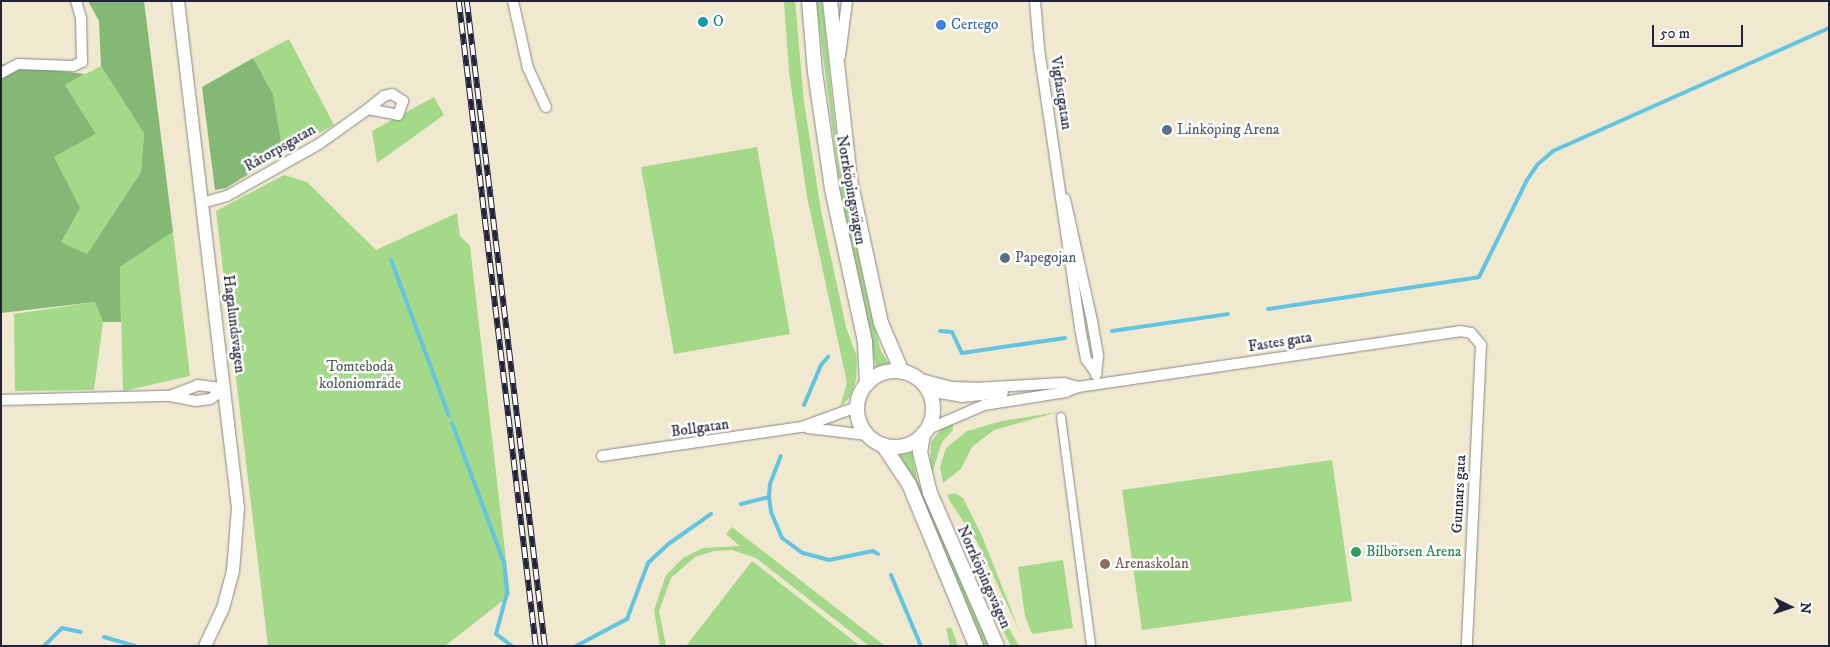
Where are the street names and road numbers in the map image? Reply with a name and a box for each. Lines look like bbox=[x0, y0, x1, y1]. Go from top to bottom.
street label: Vigfastgatan bbox=[1046, 55, 1076, 131]
street label: Råtorpsgatan bbox=[241, 120, 319, 176]
street label: Norrköpingsvägen bbox=[833, 134, 869, 246]
street label: Hagalundsvägen bbox=[219, 274, 249, 374]
street label: Fastes gata bbox=[1247, 328, 1313, 356]
street label: Bollgatan bbox=[670, 415, 730, 441]
street label: Gunnars gata bbox=[1448, 454, 1470, 534]
street label: Norrköpingsvägen bbox=[953, 523, 1015, 631]

